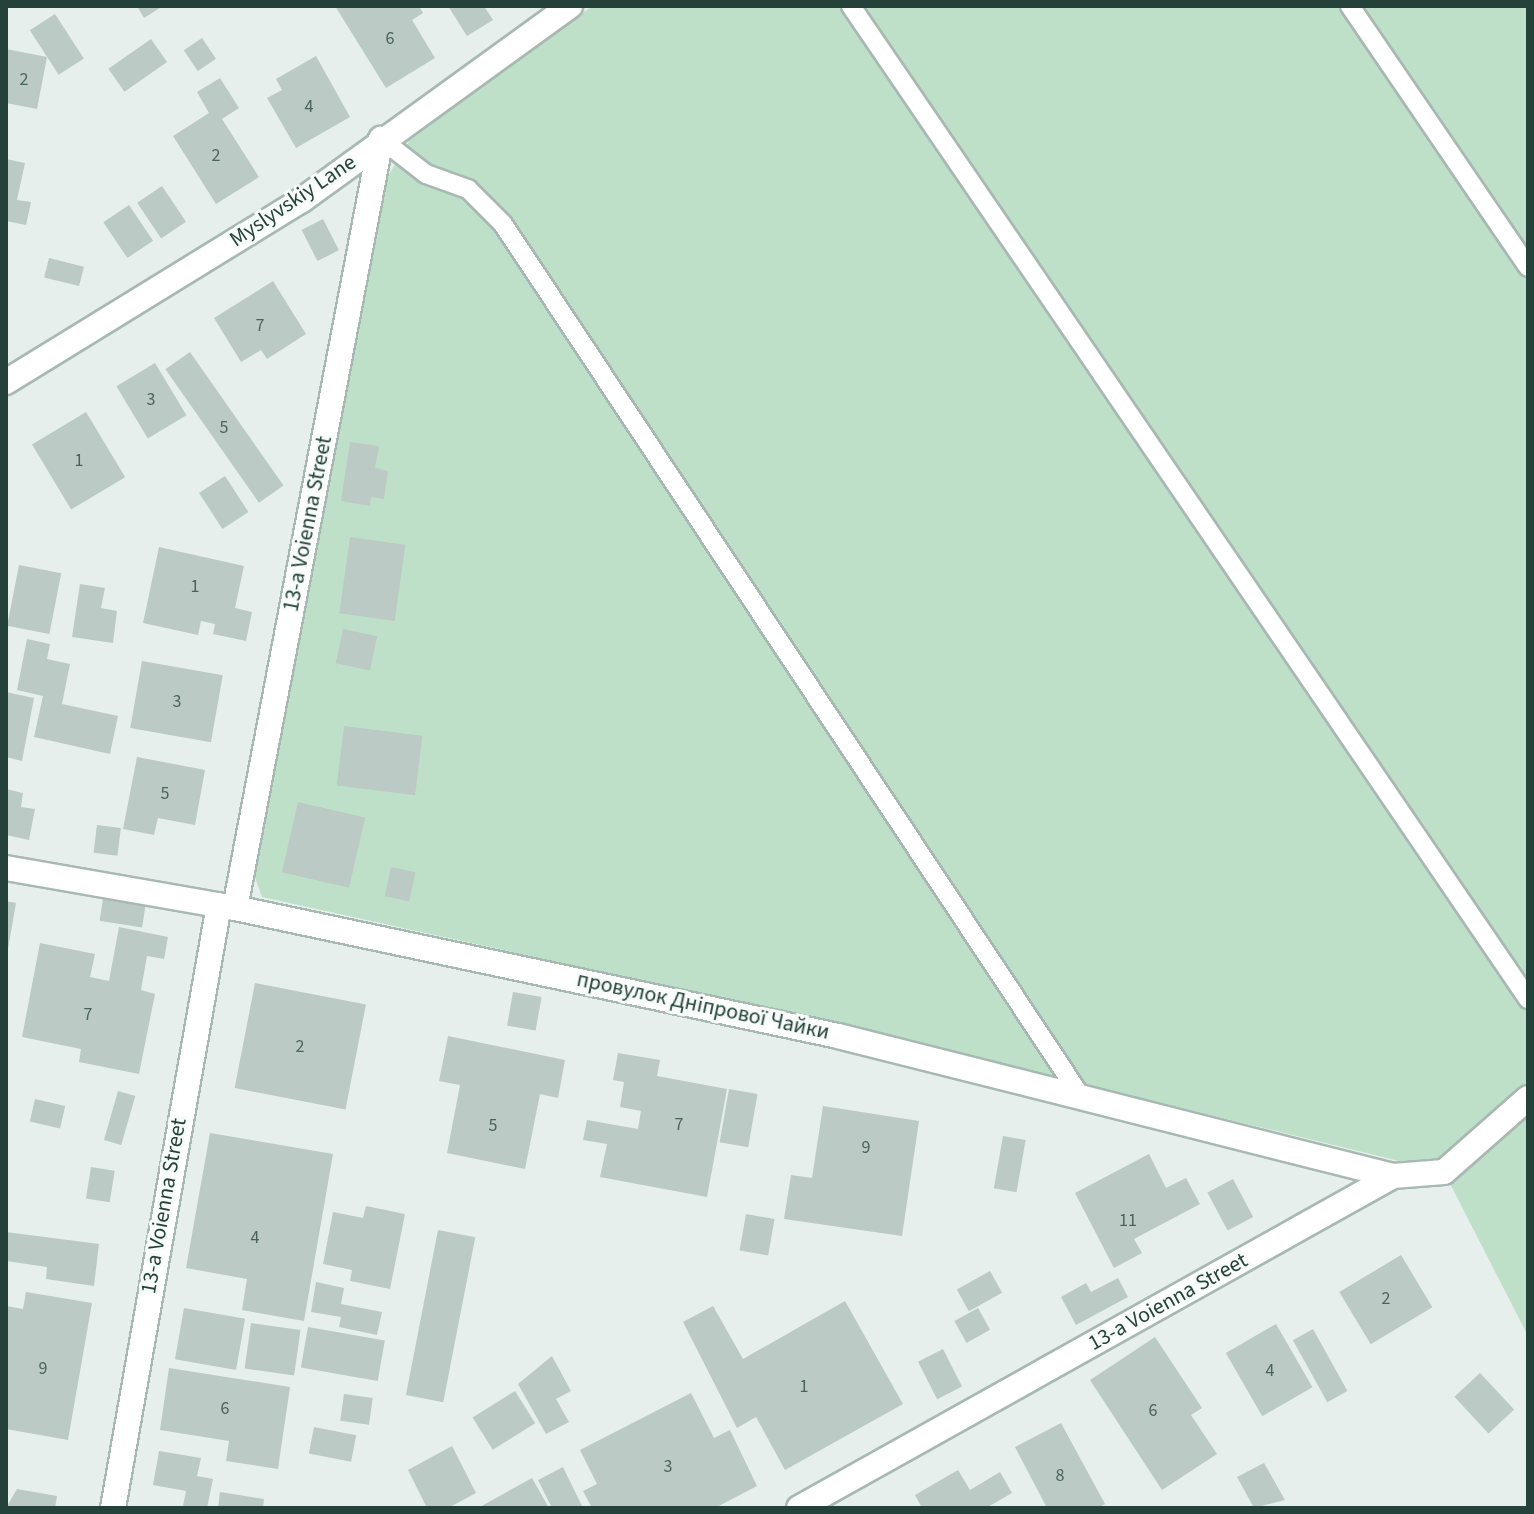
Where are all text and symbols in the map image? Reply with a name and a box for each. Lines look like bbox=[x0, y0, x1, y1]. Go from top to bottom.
house number: 6 bbox=[386, 28, 394, 50]
house number: 2 bbox=[20, 69, 28, 91]
house number: 4 bbox=[305, 96, 313, 118]
house number: 2 bbox=[212, 145, 220, 167]
street label: Myslyvskiy Lane bbox=[225, 149, 361, 253]
house number: 7 bbox=[256, 315, 264, 337]
house number: 3 bbox=[147, 389, 155, 411]
house number: 5 bbox=[220, 417, 228, 439]
street label: 13-a Voienna Street bbox=[278, 434, 338, 614]
house number: 1 bbox=[75, 450, 83, 472]
house number: 1 bbox=[191, 576, 199, 598]
house number: 3 bbox=[173, 691, 181, 713]
house number: 5 bbox=[161, 783, 169, 805]
street label: провулок Дніпрової Чайки bbox=[574, 966, 832, 1046]
house number: 7 bbox=[84, 1004, 92, 1026]
house number: 2 bbox=[296, 1036, 304, 1058]
house number: 7 bbox=[675, 1114, 683, 1136]
house number: 5 bbox=[489, 1115, 497, 1137]
street label: 13-a Voienna Street bbox=[136, 1116, 192, 1296]
house number: 9 bbox=[862, 1137, 870, 1159]
house number: 11 bbox=[1119, 1210, 1137, 1232]
house number: 4 bbox=[251, 1227, 259, 1249]
street label: 13-a Voienna Street bbox=[1084, 1247, 1252, 1357]
house number: 2 bbox=[1382, 1288, 1390, 1310]
house number: 9 bbox=[39, 1358, 47, 1380]
house number: 4 bbox=[1266, 1360, 1274, 1382]
house number: 1 bbox=[800, 1376, 808, 1398]
house number: 6 bbox=[221, 1398, 229, 1420]
house number: 6 bbox=[1149, 1400, 1157, 1422]
house number: 3 bbox=[664, 1456, 672, 1478]
house number: 8 bbox=[1056, 1465, 1064, 1487]

